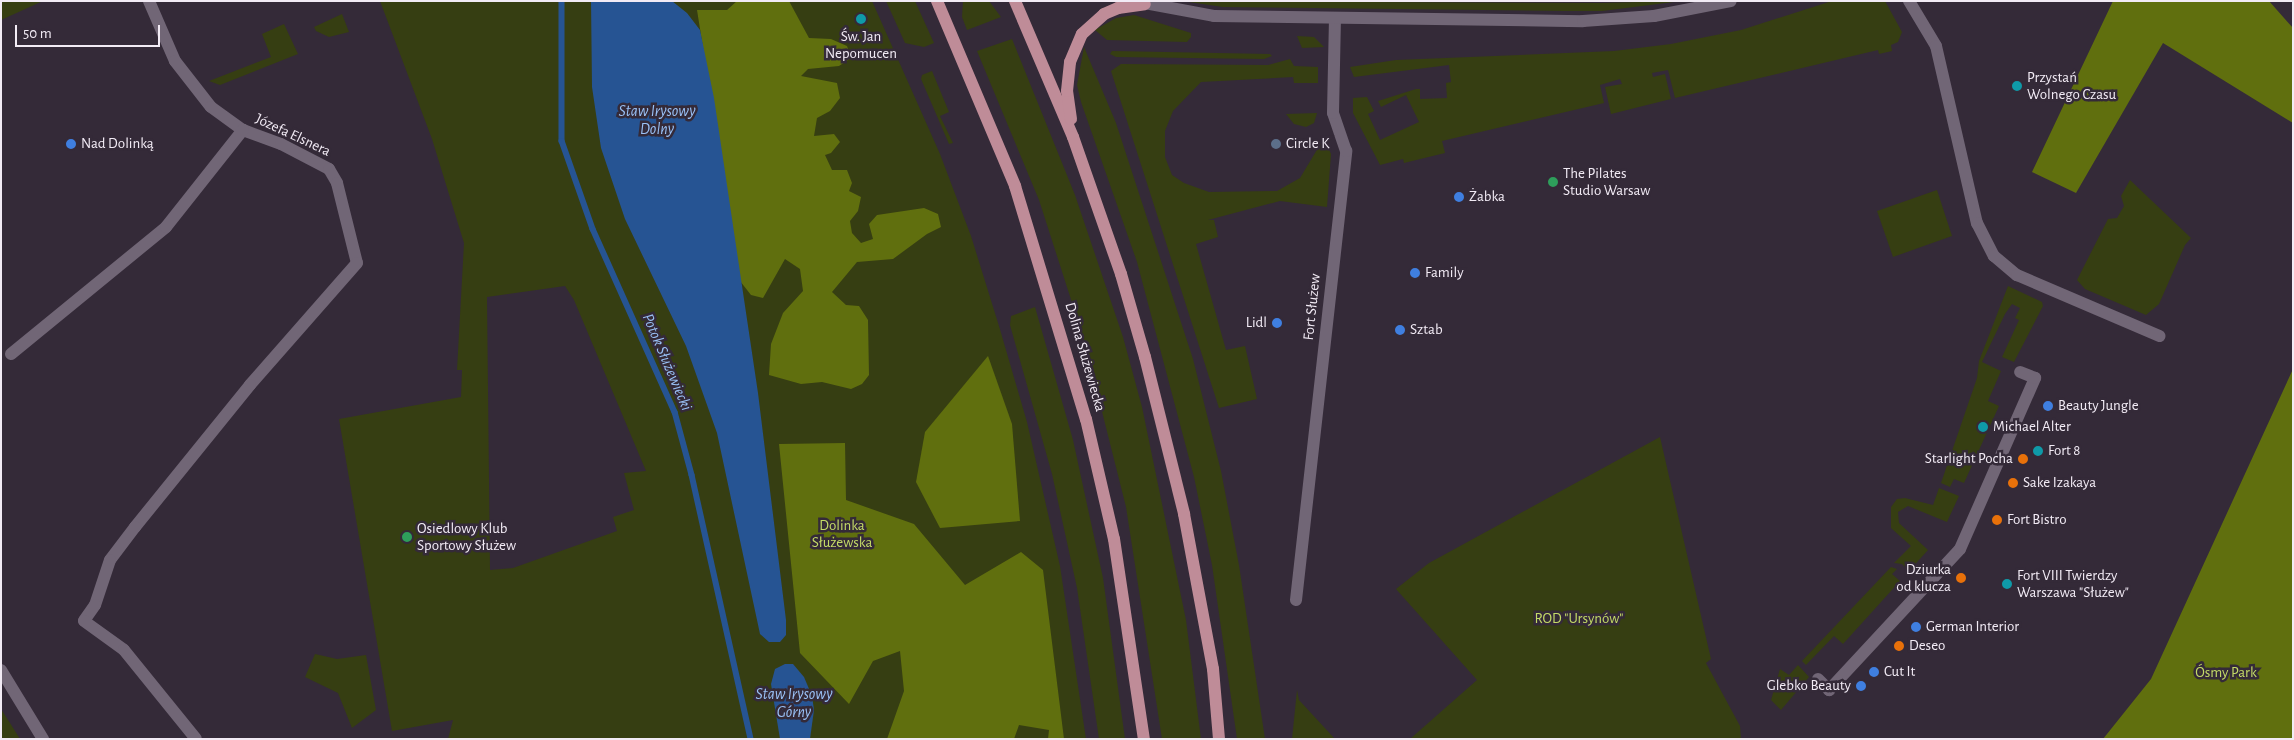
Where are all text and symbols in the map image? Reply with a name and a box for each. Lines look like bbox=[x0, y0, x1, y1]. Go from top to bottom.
marker: Św. Jan Nepomucen bbox=[855, 13, 867, 25]
scale bar bbox=[18, 15, 162, 47]
text: 50 m bbox=[23, 26, 52, 41]
place label: Św. Jan Nepomucen bbox=[825, 27, 897, 62]
place label: Przystań Wolnego Czasu bbox=[2027, 68, 2116, 103]
marker: Przystań Wolnego Czasu bbox=[2011, 80, 2023, 92]
water label: Staw Irysowy Dolny bbox=[618, 101, 696, 139]
street label: Józefa Elsnera bbox=[253, 110, 333, 160]
place label: Nad Dolinką bbox=[81, 135, 154, 153]
place label: Circle K bbox=[1286, 135, 1329, 153]
marker: Nad Dolinką bbox=[65, 138, 77, 150]
marker: Circle K bbox=[1270, 138, 1282, 150]
place label: The Pilates Studio Warsaw bbox=[1563, 164, 1650, 199]
marker: The Pilates Studio Warsaw bbox=[1547, 176, 1559, 188]
place label: Żabka bbox=[1469, 188, 1505, 206]
marker: Żabka bbox=[1453, 191, 1465, 203]
place label: Family bbox=[1425, 264, 1464, 282]
marker: Family bbox=[1409, 267, 1421, 279]
street label: Fort Służew bbox=[1300, 273, 1324, 341]
street label: Dolina Służewiecka bbox=[1061, 300, 1109, 414]
water label: Potok Służewiecki bbox=[638, 311, 696, 413]
place label: Lidl bbox=[1246, 314, 1267, 332]
marker: Lidl bbox=[1271, 317, 1283, 329]
place label: Sztab bbox=[1410, 321, 1443, 339]
marker: Sztab bbox=[1394, 324, 1406, 336]
place label: Beauty Jungle bbox=[2058, 397, 2139, 415]
marker: Beauty Jungle bbox=[2042, 400, 2054, 412]
place label: Michael Alter bbox=[1993, 418, 2071, 436]
marker: Michael Alter bbox=[1977, 421, 1989, 433]
place label: Fort 8 bbox=[2048, 442, 2080, 460]
marker: Fort 8 bbox=[2032, 445, 2044, 457]
place label: Starlight Pocha bbox=[1925, 450, 2013, 468]
marker: Starlight Pocha bbox=[2017, 453, 2029, 465]
place label: Sake Izakaya bbox=[2023, 474, 2096, 492]
marker: Sake Izakaya bbox=[2007, 477, 2019, 489]
place label: Fort Bistro bbox=[2007, 511, 2067, 529]
marker: Fort Bistro bbox=[1991, 514, 2003, 526]
park label: Dolinka Służewska bbox=[812, 516, 872, 551]
place label: Osiedlowy Klub Sportowy Służew bbox=[417, 519, 516, 554]
marker: Osiedlowy Klub Sportowy Służew bbox=[401, 531, 413, 543]
place label: Dziurka od klucza bbox=[1896, 560, 1951, 595]
place label: Fort VIII Twierdzy Warszawa "Służew" bbox=[2017, 566, 2129, 601]
marker: Dziurka od klucza bbox=[1955, 572, 1967, 584]
marker: Fort VIII Twierdzy Warszawa "Służew" bbox=[2001, 578, 2013, 590]
park label: ROD "Ursynów" bbox=[1534, 610, 1624, 628]
place label: German Interior bbox=[1926, 618, 2019, 636]
marker: German Interior bbox=[1910, 621, 1922, 633]
place label: Deseo bbox=[1909, 637, 1945, 655]
marker: Deseo bbox=[1893, 640, 1905, 652]
place label: Cut It bbox=[1884, 663, 1915, 681]
park label: Ósmy Park bbox=[2195, 664, 2257, 682]
marker: Cut It bbox=[1868, 666, 1880, 678]
place label: Glebko Beauty bbox=[1767, 677, 1851, 695]
marker: Glebko Beauty bbox=[1855, 680, 1867, 692]
water label: Staw Irysowy Górny bbox=[755, 684, 833, 722]

